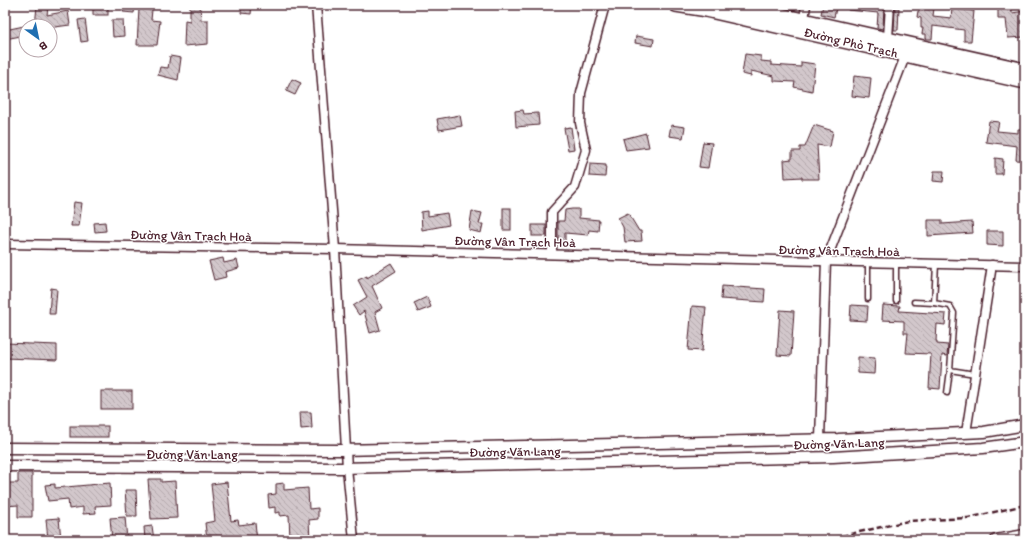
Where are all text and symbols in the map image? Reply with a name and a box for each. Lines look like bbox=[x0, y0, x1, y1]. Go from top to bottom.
north arrow bbox=[18, 18, 58, 58]
street label: Đường Phò Trạch bbox=[802, 24, 900, 61]
text: B bbox=[37, 39, 50, 53]
street label: Đường Vân Trạch Hoà bbox=[130, 227, 252, 244]
street label: Đường Vân Trạch Hoà bbox=[454, 233, 576, 250]
street label: Đường Vân Trạch Hoà bbox=[778, 242, 900, 259]
street label: Đường Văn Lang bbox=[793, 434, 885, 453]
street label: Đường Văn Lang bbox=[469, 443, 561, 460]
street label: Đường Văn Lang bbox=[146, 447, 238, 462]

